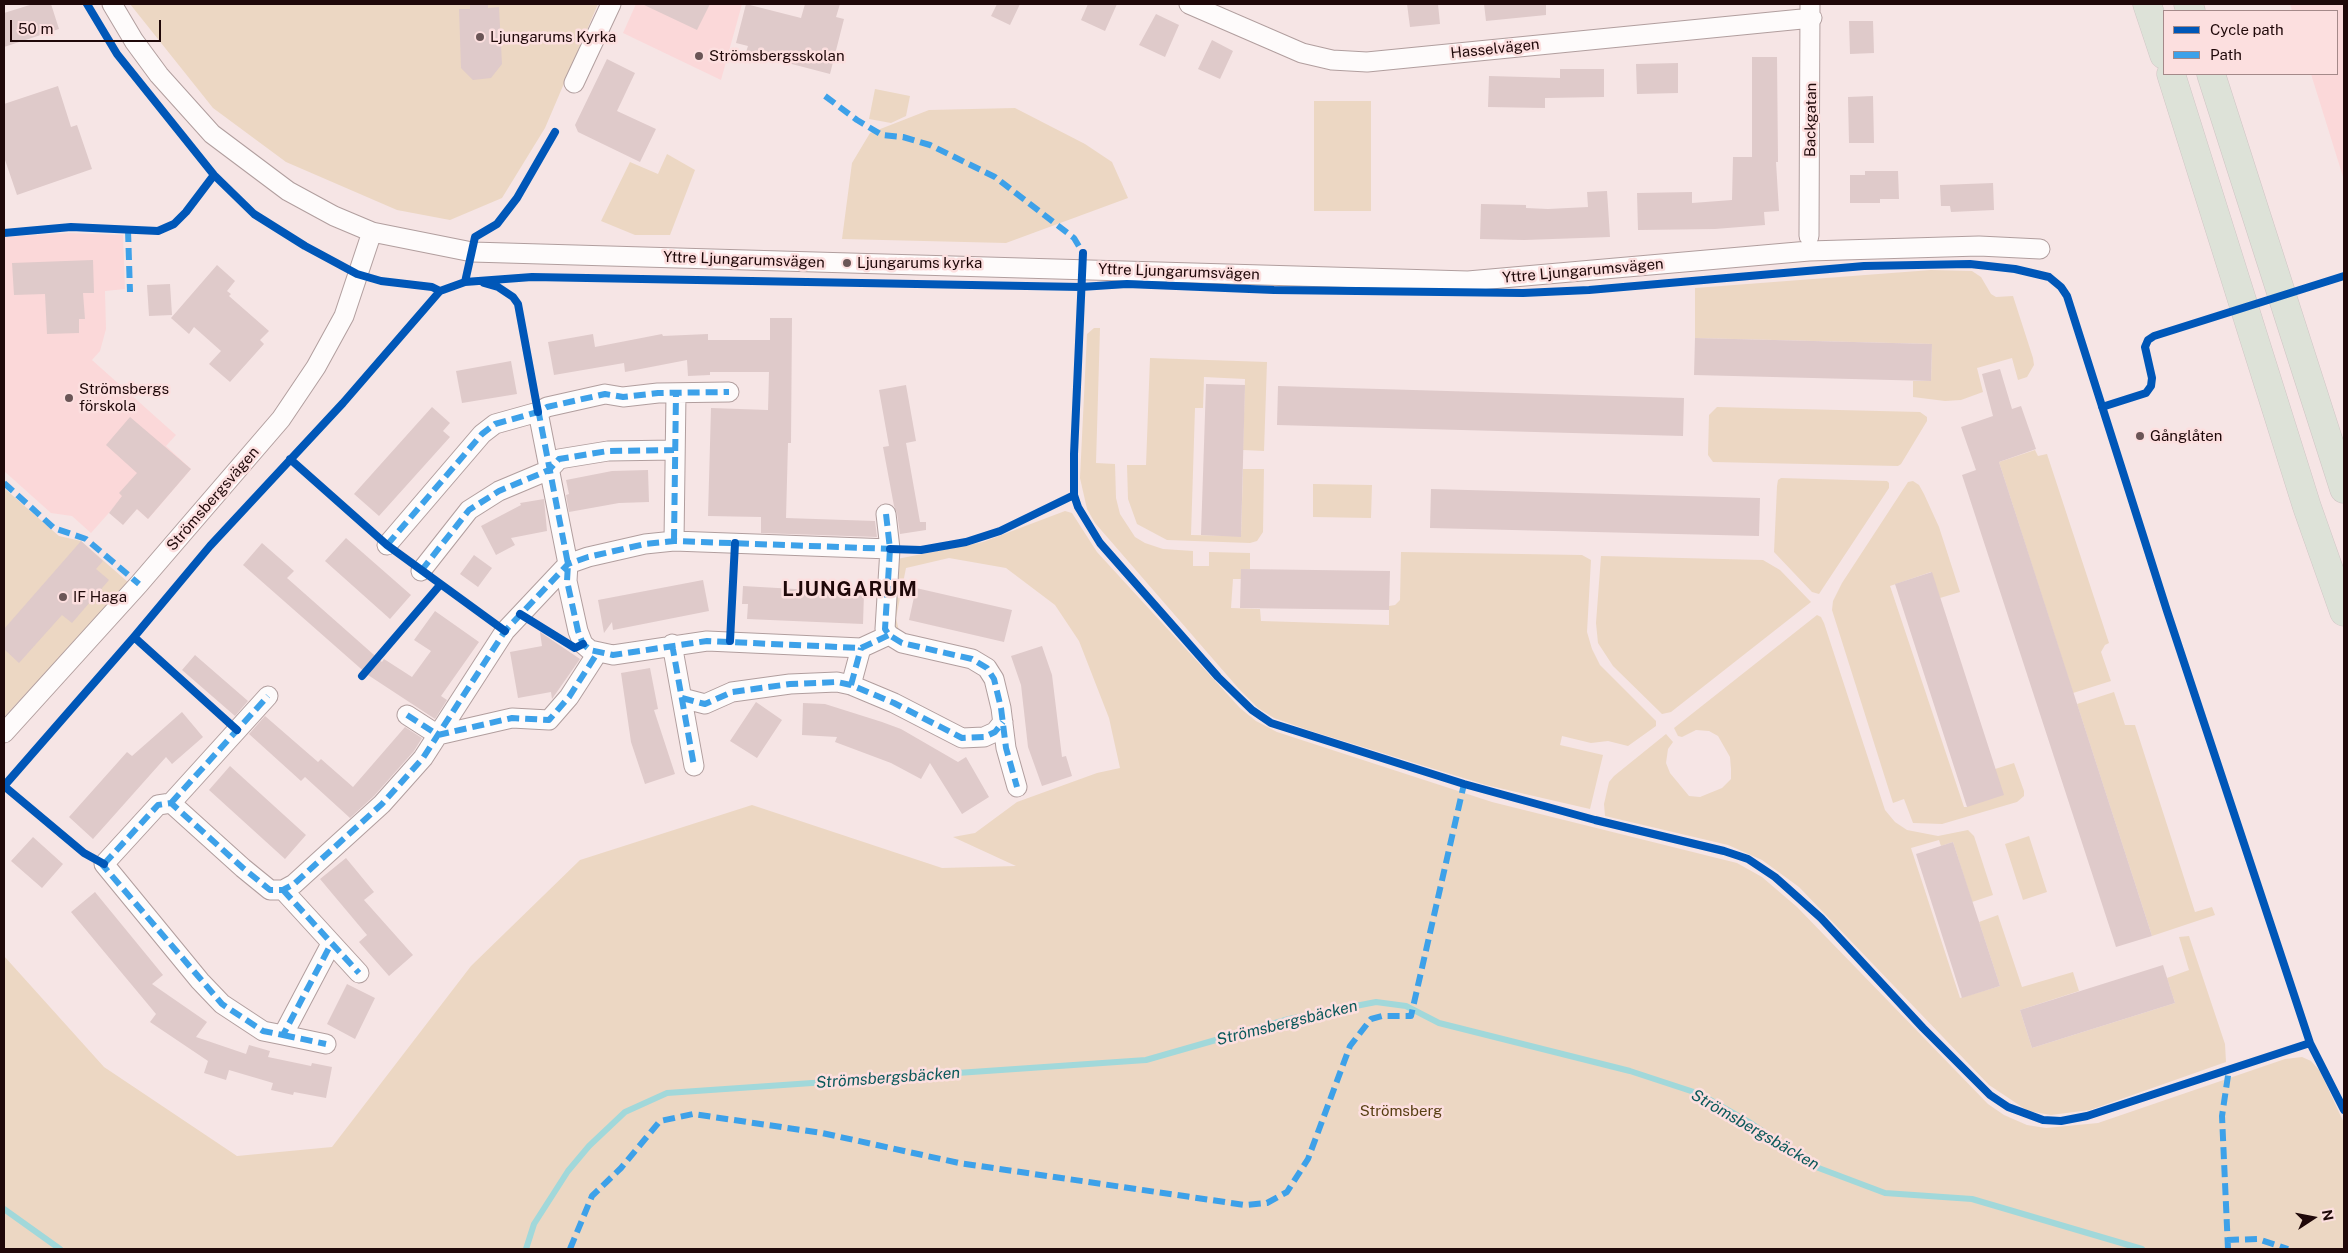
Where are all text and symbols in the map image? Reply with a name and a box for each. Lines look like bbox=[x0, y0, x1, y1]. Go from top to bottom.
scale bar bbox=[12, 10, 164, 42]
legend bbox=[2163, 10, 2338, 75]
text: 50 m bbox=[18, 20, 53, 37]
text: Cycle path bbox=[2210, 21, 2284, 38]
place label: Ljungarums Kyrka bbox=[490, 28, 616, 46]
marker: Ljungarums Kyrka bbox=[474, 31, 486, 43]
street label: Hasselvägen bbox=[1450, 35, 1540, 63]
text: Path bbox=[2210, 46, 2242, 63]
place label: Strömsbergsskolan bbox=[709, 47, 845, 65]
marker: Strömsbergsskolan bbox=[693, 50, 705, 62]
street label: Backgatan bbox=[1801, 83, 1821, 157]
street label: Yttre Ljungarumsvägen bbox=[663, 248, 825, 272]
place label: Ljungarums kyrka bbox=[857, 254, 982, 272]
street label: Yttre Ljungarumsvägen bbox=[1502, 255, 1664, 287]
marker: Ljungarums kyrka bbox=[841, 257, 853, 269]
street label: Yttre Ljungarumsvägen bbox=[1098, 260, 1260, 284]
place label: Strömsbergs förskola bbox=[79, 380, 169, 415]
marker: Strömsbergs förskola bbox=[63, 392, 75, 404]
place label: Gånglåten bbox=[2150, 427, 2223, 445]
marker: Gånglåten bbox=[2134, 430, 2146, 442]
street label: Strömsbergsvägen bbox=[163, 443, 263, 555]
district label: LJUNGARUM bbox=[781, 578, 919, 602]
place label: IF Haga bbox=[73, 588, 127, 606]
marker: IF Haga bbox=[57, 591, 69, 603]
water label: Strömsbergsbäcken bbox=[1215, 996, 1359, 1050]
water label: Strömsbergsbäcken bbox=[815, 1063, 961, 1093]
water label: Strömsbergsbäcken bbox=[1688, 1086, 1822, 1174]
park label: Strömsberg bbox=[1360, 1102, 1442, 1120]
north arrow bbox=[2288, 1193, 2338, 1243]
text: N bbox=[2319, 1208, 2337, 1222]

